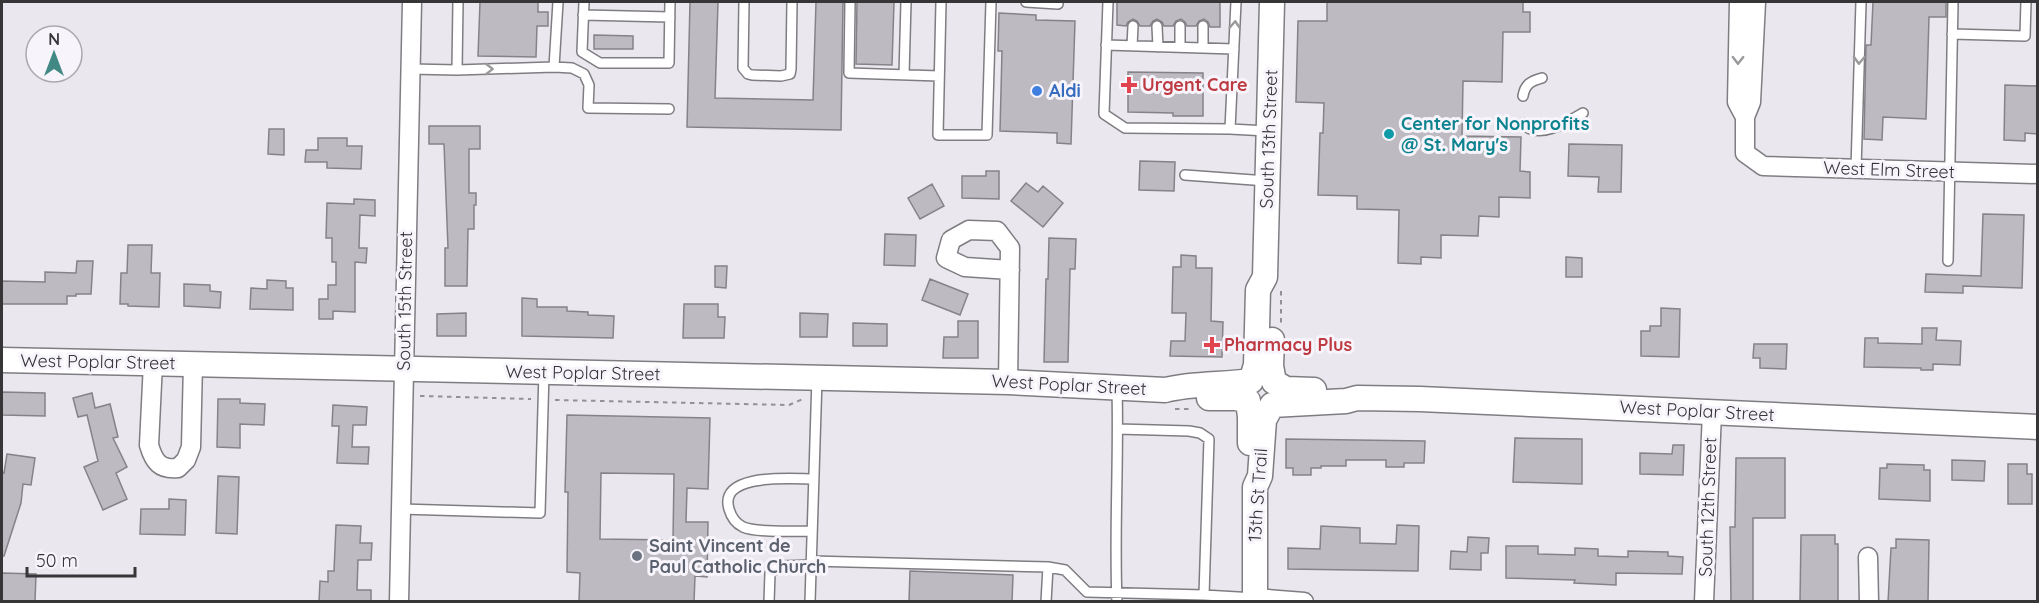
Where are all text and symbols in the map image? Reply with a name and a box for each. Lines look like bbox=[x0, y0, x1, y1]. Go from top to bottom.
one-way arrow bbox=[1229, 21, 1242, 30]
north arrow bbox=[24, 24, 84, 84]
text: N bbox=[48, 29, 60, 49]
one-way arrow bbox=[1732, 55, 1744, 64]
one-way arrow bbox=[1853, 55, 1865, 64]
one-way arrow bbox=[485, 63, 494, 75]
street label: South 13th Street bbox=[1255, 69, 1282, 209]
place label: Urgent Care bbox=[1142, 73, 1248, 96]
marker: Urgent Care bbox=[1120, 76, 1138, 94]
place label: Aldi bbox=[1049, 79, 1081, 102]
marker: Aldi bbox=[1030, 84, 1044, 98]
place label: Center for Nonprofits @ St. Mary's bbox=[1401, 112, 1590, 156]
marker: Center for Nonprofits @ St. Mary's bbox=[1382, 127, 1396, 141]
street label: West Elm Street bbox=[1823, 156, 1955, 183]
street label: South 15th Street bbox=[392, 231, 417, 371]
place label: Pharmacy Plus bbox=[1224, 333, 1353, 356]
marker: Pharmacy Plus bbox=[1205, 338, 1219, 352]
street label: West Poplar Street bbox=[20, 349, 176, 374]
street label: West Poplar Street bbox=[505, 360, 661, 385]
street label: West Poplar Street bbox=[991, 369, 1147, 400]
street label: West Poplar Street bbox=[1619, 395, 1775, 426]
street label: South 12th Street bbox=[1694, 437, 1721, 577]
street label: 13th St Trail bbox=[1243, 447, 1272, 543]
place label: Saint Vincent de Paul Catholic Church bbox=[649, 534, 826, 578]
scale bar bbox=[27, 540, 135, 578]
text: 50 m bbox=[36, 549, 78, 572]
marker: Saint Vincent de Paul Catholic Church bbox=[630, 549, 644, 563]

